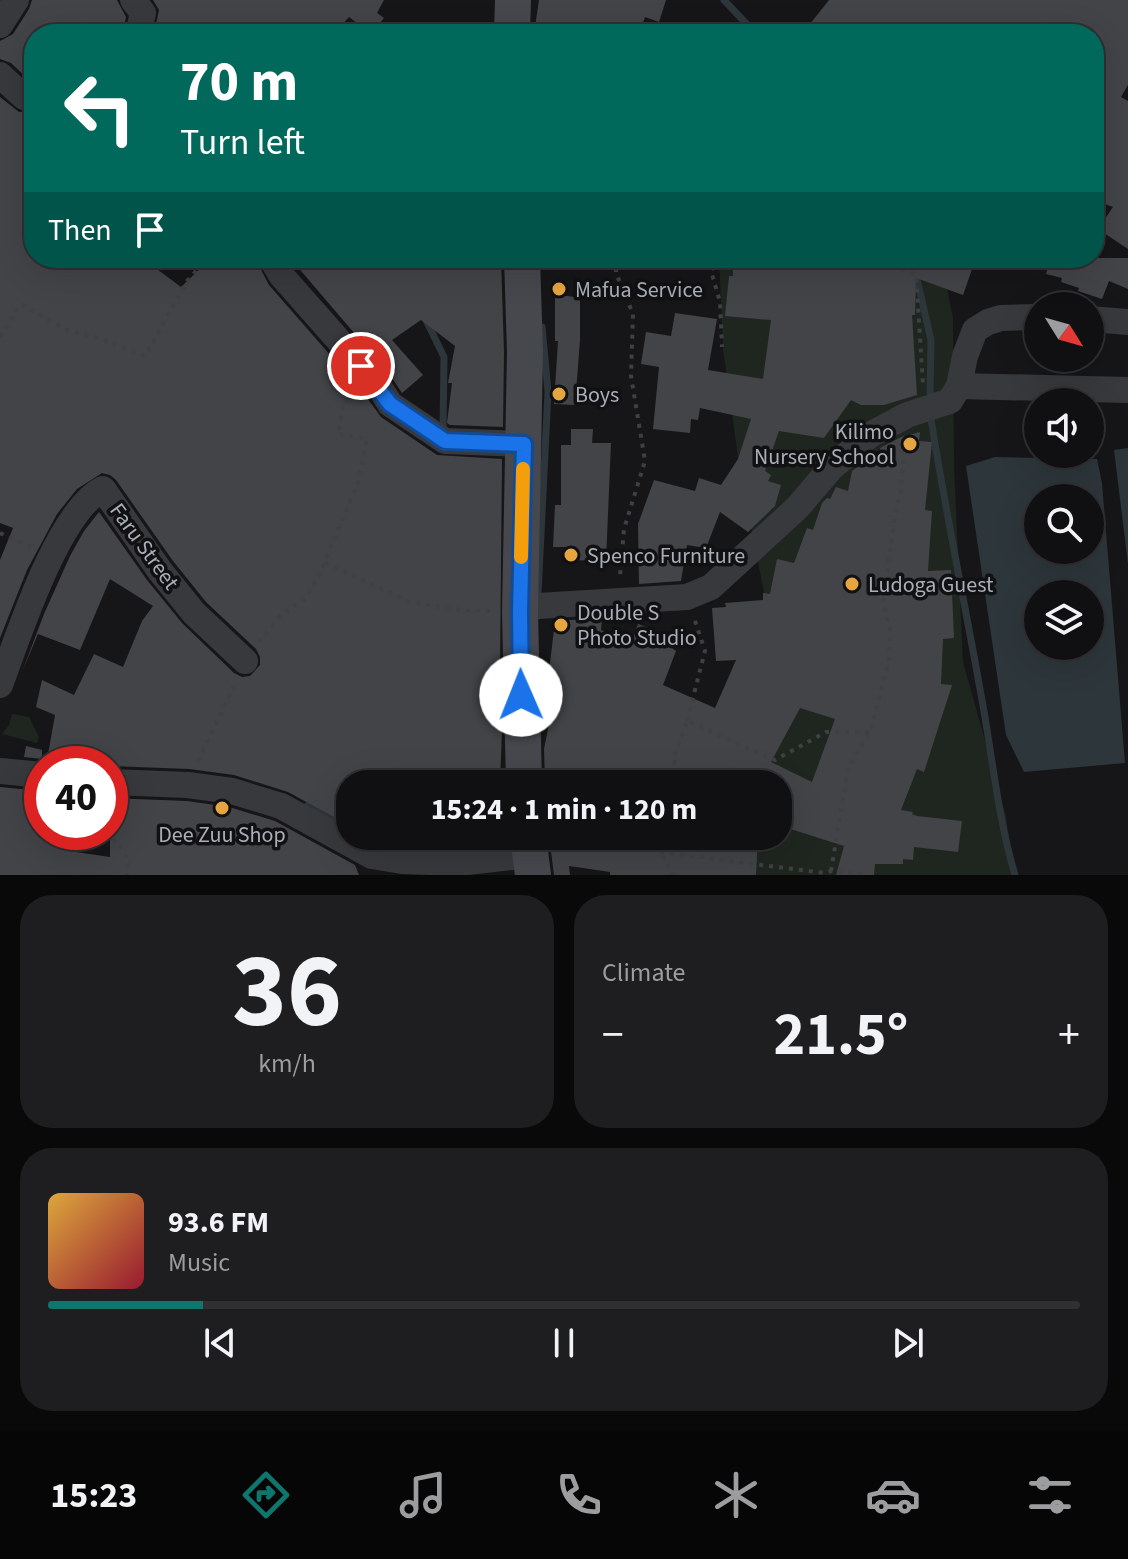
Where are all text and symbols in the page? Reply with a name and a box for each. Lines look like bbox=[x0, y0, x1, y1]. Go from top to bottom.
text: 70 m bbox=[180, 43, 298, 122]
icon: left bbox=[48, 56, 152, 160]
text: Turn left bbox=[180, 117, 305, 168]
icon: arrive bbox=[128, 208, 172, 252]
text: Then bbox=[48, 209, 112, 252]
place label: Mafua Service bbox=[575, 274, 703, 306]
marker: Mafua Service bbox=[550, 280, 568, 298]
north arrow bbox=[1024, 292, 1104, 372]
map controls bbox=[1024, 292, 1104, 660]
pin bbox=[327, 332, 395, 400]
icon: arrive bbox=[339, 344, 383, 388]
place label: Boys bbox=[575, 379, 619, 411]
marker: Boys bbox=[550, 385, 568, 403]
button: sound bbox=[1024, 388, 1104, 468]
place label: Kilimo Nursery School bbox=[754, 416, 894, 473]
marker: Kilimo Nursery School bbox=[901, 435, 919, 453]
button: search bbox=[1024, 484, 1104, 564]
street label: Faru Street bbox=[102, 497, 187, 597]
place label: Spenco Furniture bbox=[587, 540, 745, 572]
marker: Spenco Furniture bbox=[562, 546, 580, 564]
place label: Ludoga Guest bbox=[868, 569, 994, 601]
marker: Ludoga Guest bbox=[843, 575, 861, 593]
button: layers bbox=[1024, 580, 1104, 660]
place label: Double S Photo Studio bbox=[577, 597, 697, 654]
marker: Double S Photo Studio bbox=[552, 616, 570, 634]
position arrow bbox=[479, 653, 563, 737]
speed limit sign: 40 bbox=[24, 746, 128, 850]
text: 15:24 · 1 min · 120 m bbox=[431, 788, 697, 831]
marker: Dee Zuu Shop bbox=[213, 799, 231, 817]
place label: Dee Zuu Shop bbox=[158, 819, 286, 851]
text: 36 bbox=[232, 919, 342, 1067]
text: Climate bbox=[602, 954, 686, 991]
text: 21.5° bbox=[774, 993, 908, 1078]
text: − bbox=[602, 1004, 624, 1067]
text: + bbox=[1058, 1004, 1080, 1067]
text: km/h bbox=[258, 1045, 316, 1082]
text: 93.6 FM bbox=[168, 1201, 269, 1244]
text: Music bbox=[168, 1244, 230, 1281]
icon: previous bbox=[198, 1321, 242, 1365]
icon: pause bbox=[542, 1321, 586, 1365]
icon: next bbox=[886, 1321, 930, 1365]
icon: directions bbox=[238, 1467, 294, 1523]
icon: music bbox=[395, 1467, 451, 1523]
icon: phone bbox=[551, 1467, 607, 1523]
icon: climate bbox=[708, 1467, 764, 1523]
icon: car bbox=[865, 1467, 921, 1523]
icon: filters bbox=[1022, 1467, 1078, 1523]
text: 15:23 bbox=[50, 1470, 137, 1521]

